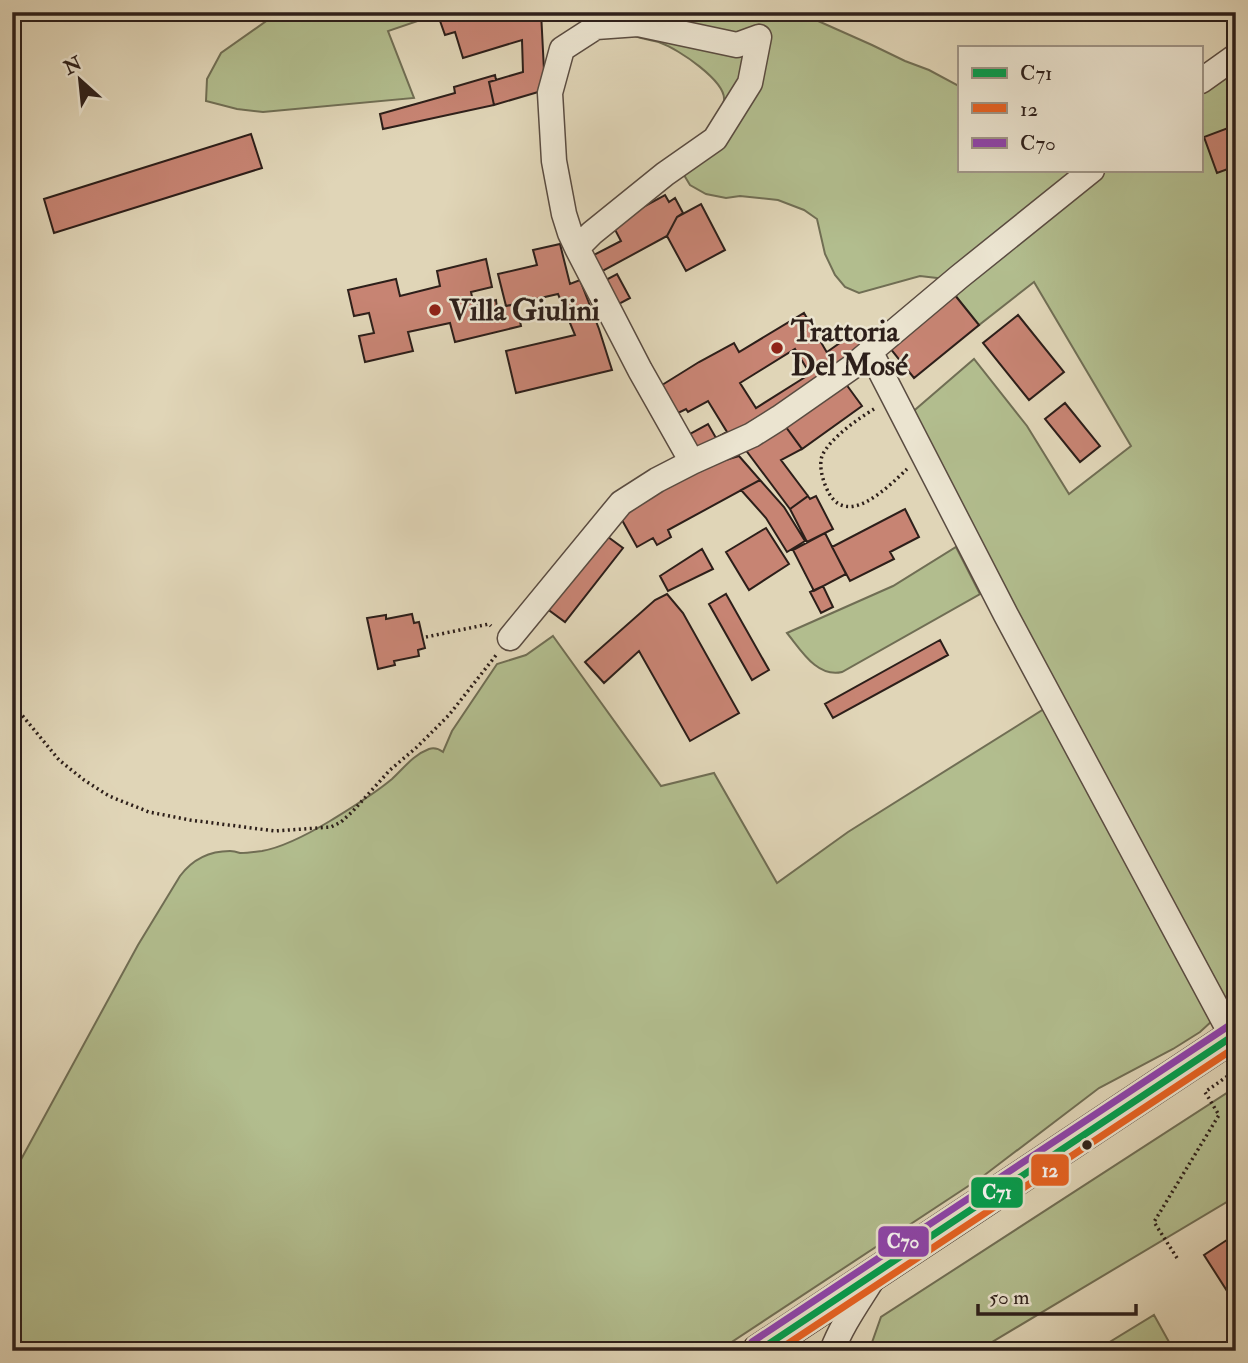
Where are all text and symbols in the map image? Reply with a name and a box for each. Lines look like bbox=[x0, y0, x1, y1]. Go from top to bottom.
north arrow bbox=[46, 46, 116, 116]
legend bbox=[958, 46, 1202, 172]
text: N bbox=[59, 51, 87, 81]
text: C71 bbox=[1020, 60, 1053, 87]
text: 12 bbox=[1020, 96, 1038, 123]
text: C70 bbox=[1020, 130, 1056, 157]
place label: Villa Giulini bbox=[448, 292, 600, 329]
marker: Villa Giulini bbox=[427, 302, 443, 318]
place label: Trattoria Del Mosé bbox=[790, 313, 909, 384]
marker: Trattoria Del Mosé bbox=[769, 340, 785, 356]
unlabelled marker bbox=[1080, 1138, 1094, 1152]
line badge: 12 bbox=[1030, 1153, 1070, 1187]
text: 12 bbox=[1042, 1159, 1059, 1183]
line badge: C71 bbox=[970, 1176, 1024, 1209]
text: C71 bbox=[982, 1181, 1012, 1205]
line badge: C70 bbox=[877, 1225, 930, 1258]
text: C70 bbox=[887, 1230, 919, 1254]
scale bar bbox=[978, 1272, 1136, 1316]
text: 50 m bbox=[989, 1284, 1030, 1311]

